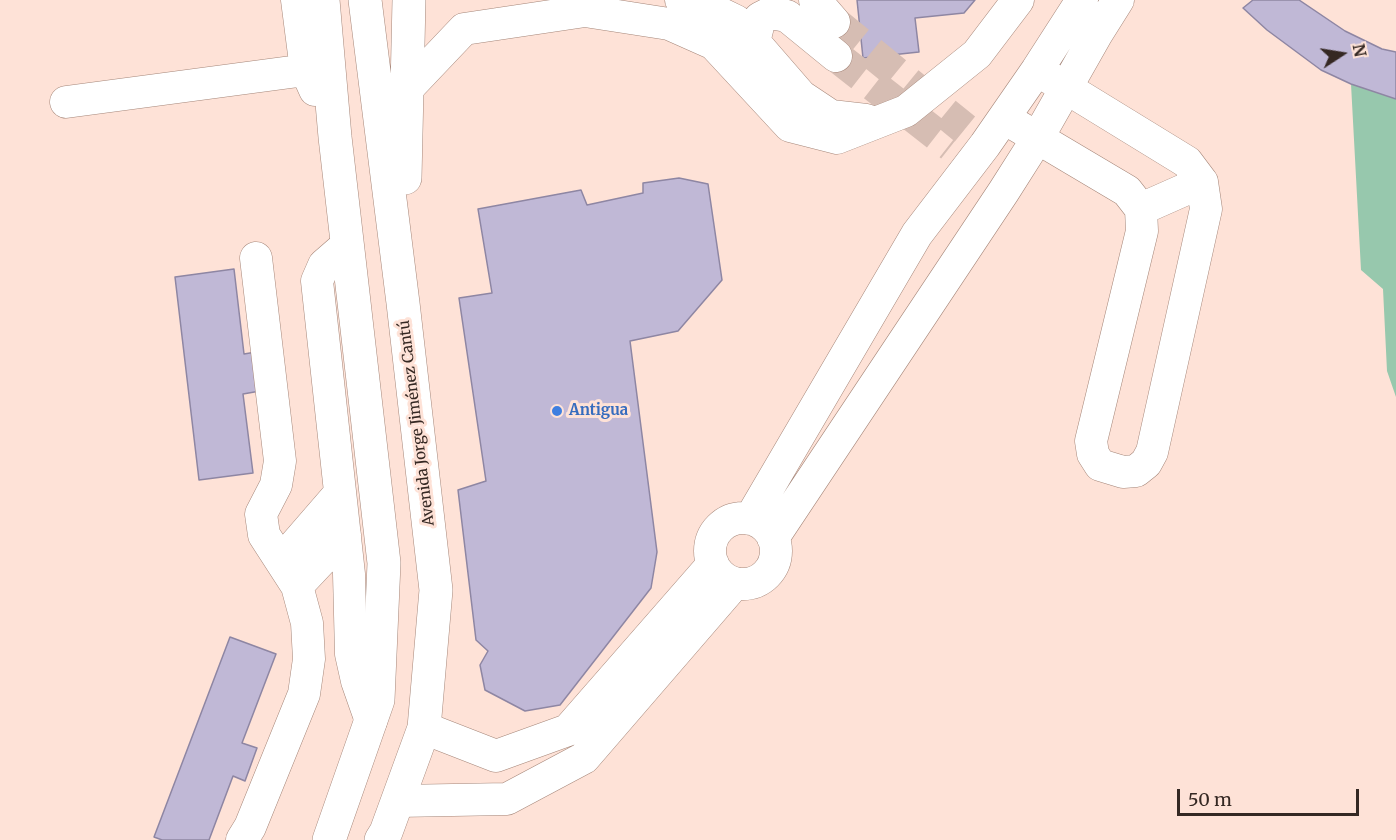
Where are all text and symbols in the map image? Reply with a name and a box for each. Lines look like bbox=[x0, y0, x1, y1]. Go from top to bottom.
north arrow bbox=[1312, 24, 1372, 84]
text: N bbox=[1349, 42, 1371, 59]
street label: Avenida Jorge Jiménez Cantú bbox=[395, 319, 439, 527]
place label: Antigua bbox=[569, 402, 628, 420]
marker: Antigua bbox=[550, 404, 564, 418]
scale bar bbox=[1180, 777, 1362, 815]
text: 50 m bbox=[1188, 788, 1232, 811]

